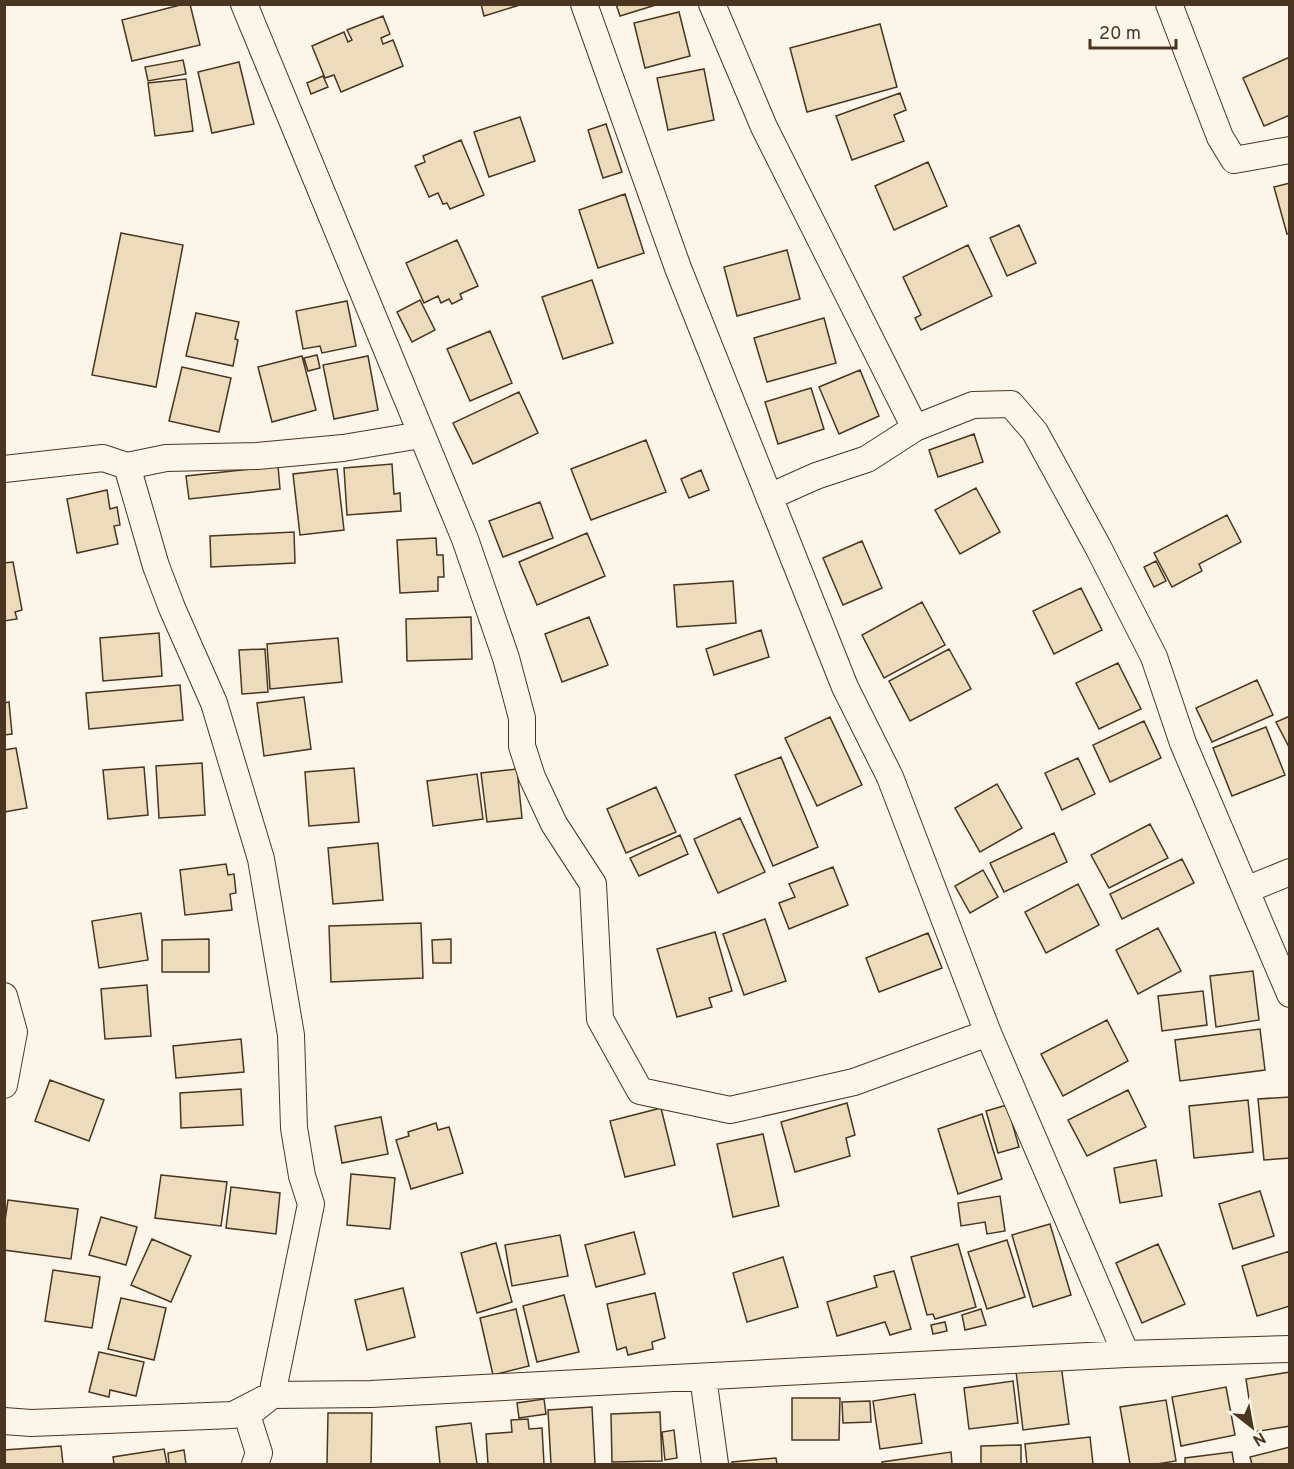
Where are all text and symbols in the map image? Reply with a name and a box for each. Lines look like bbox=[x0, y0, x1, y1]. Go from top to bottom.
scale bar bbox=[1090, 12, 1176, 50]
text: 20 m bbox=[1099, 23, 1141, 46]
north arrow bbox=[1222, 1397, 1282, 1457]
text: N bbox=[1249, 1427, 1269, 1450]

